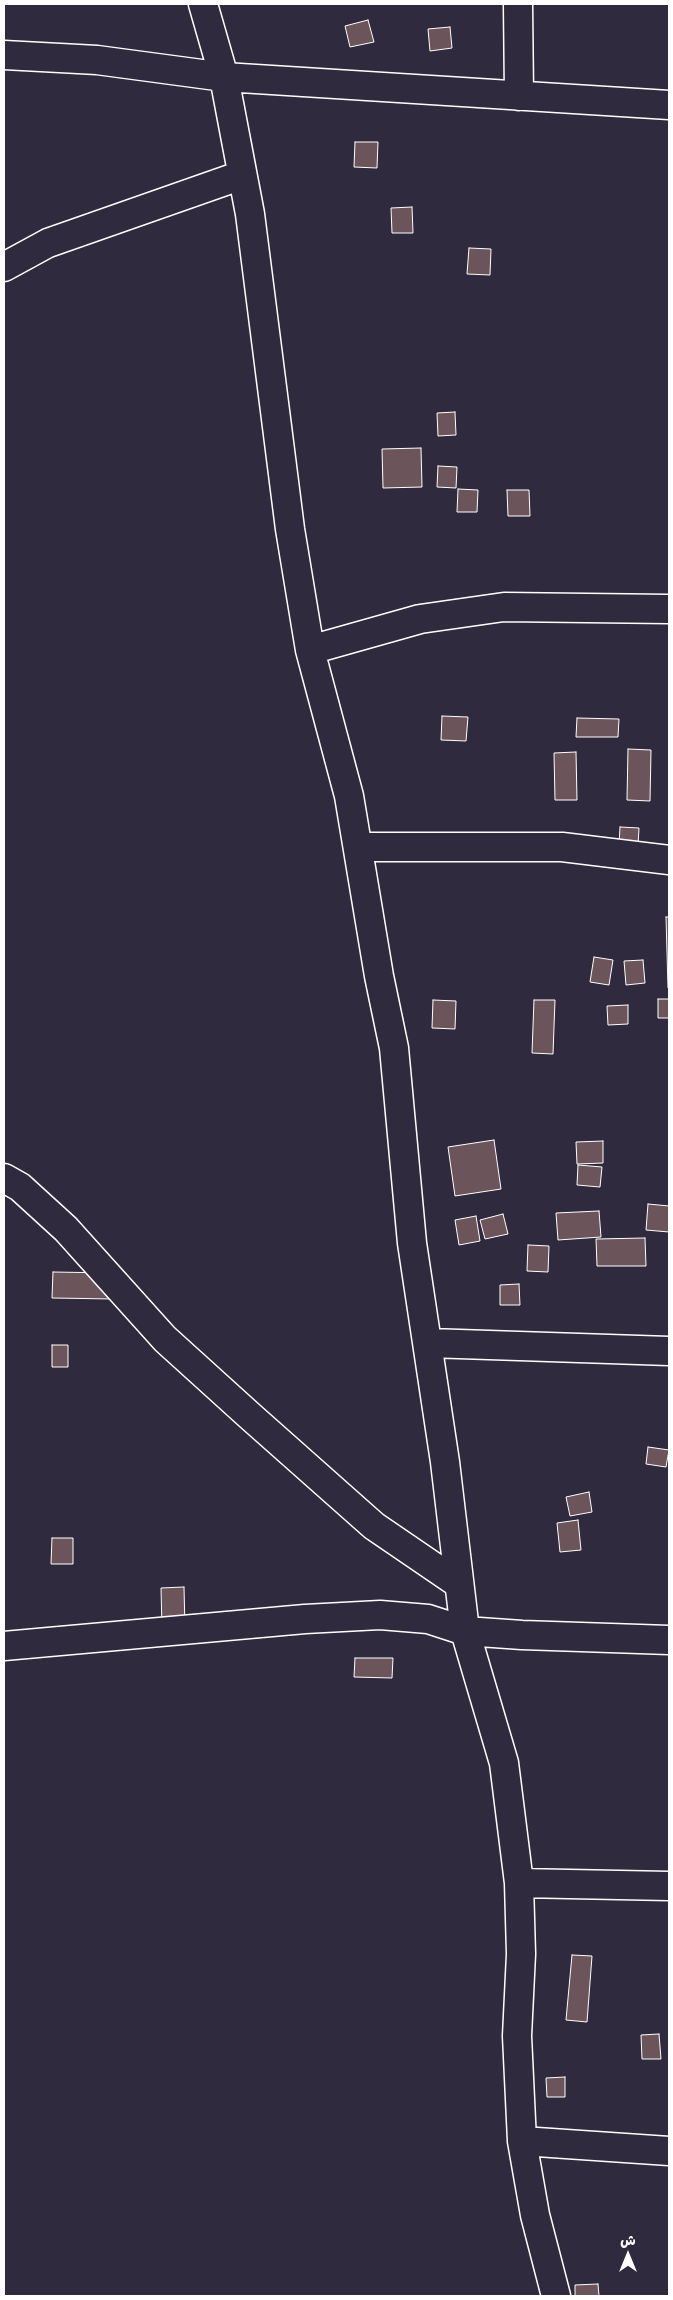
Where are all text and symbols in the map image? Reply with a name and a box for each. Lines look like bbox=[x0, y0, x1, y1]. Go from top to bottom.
north arrow bbox=[603, 2230, 653, 2280]
text: ش bbox=[620, 2230, 636, 2249]

